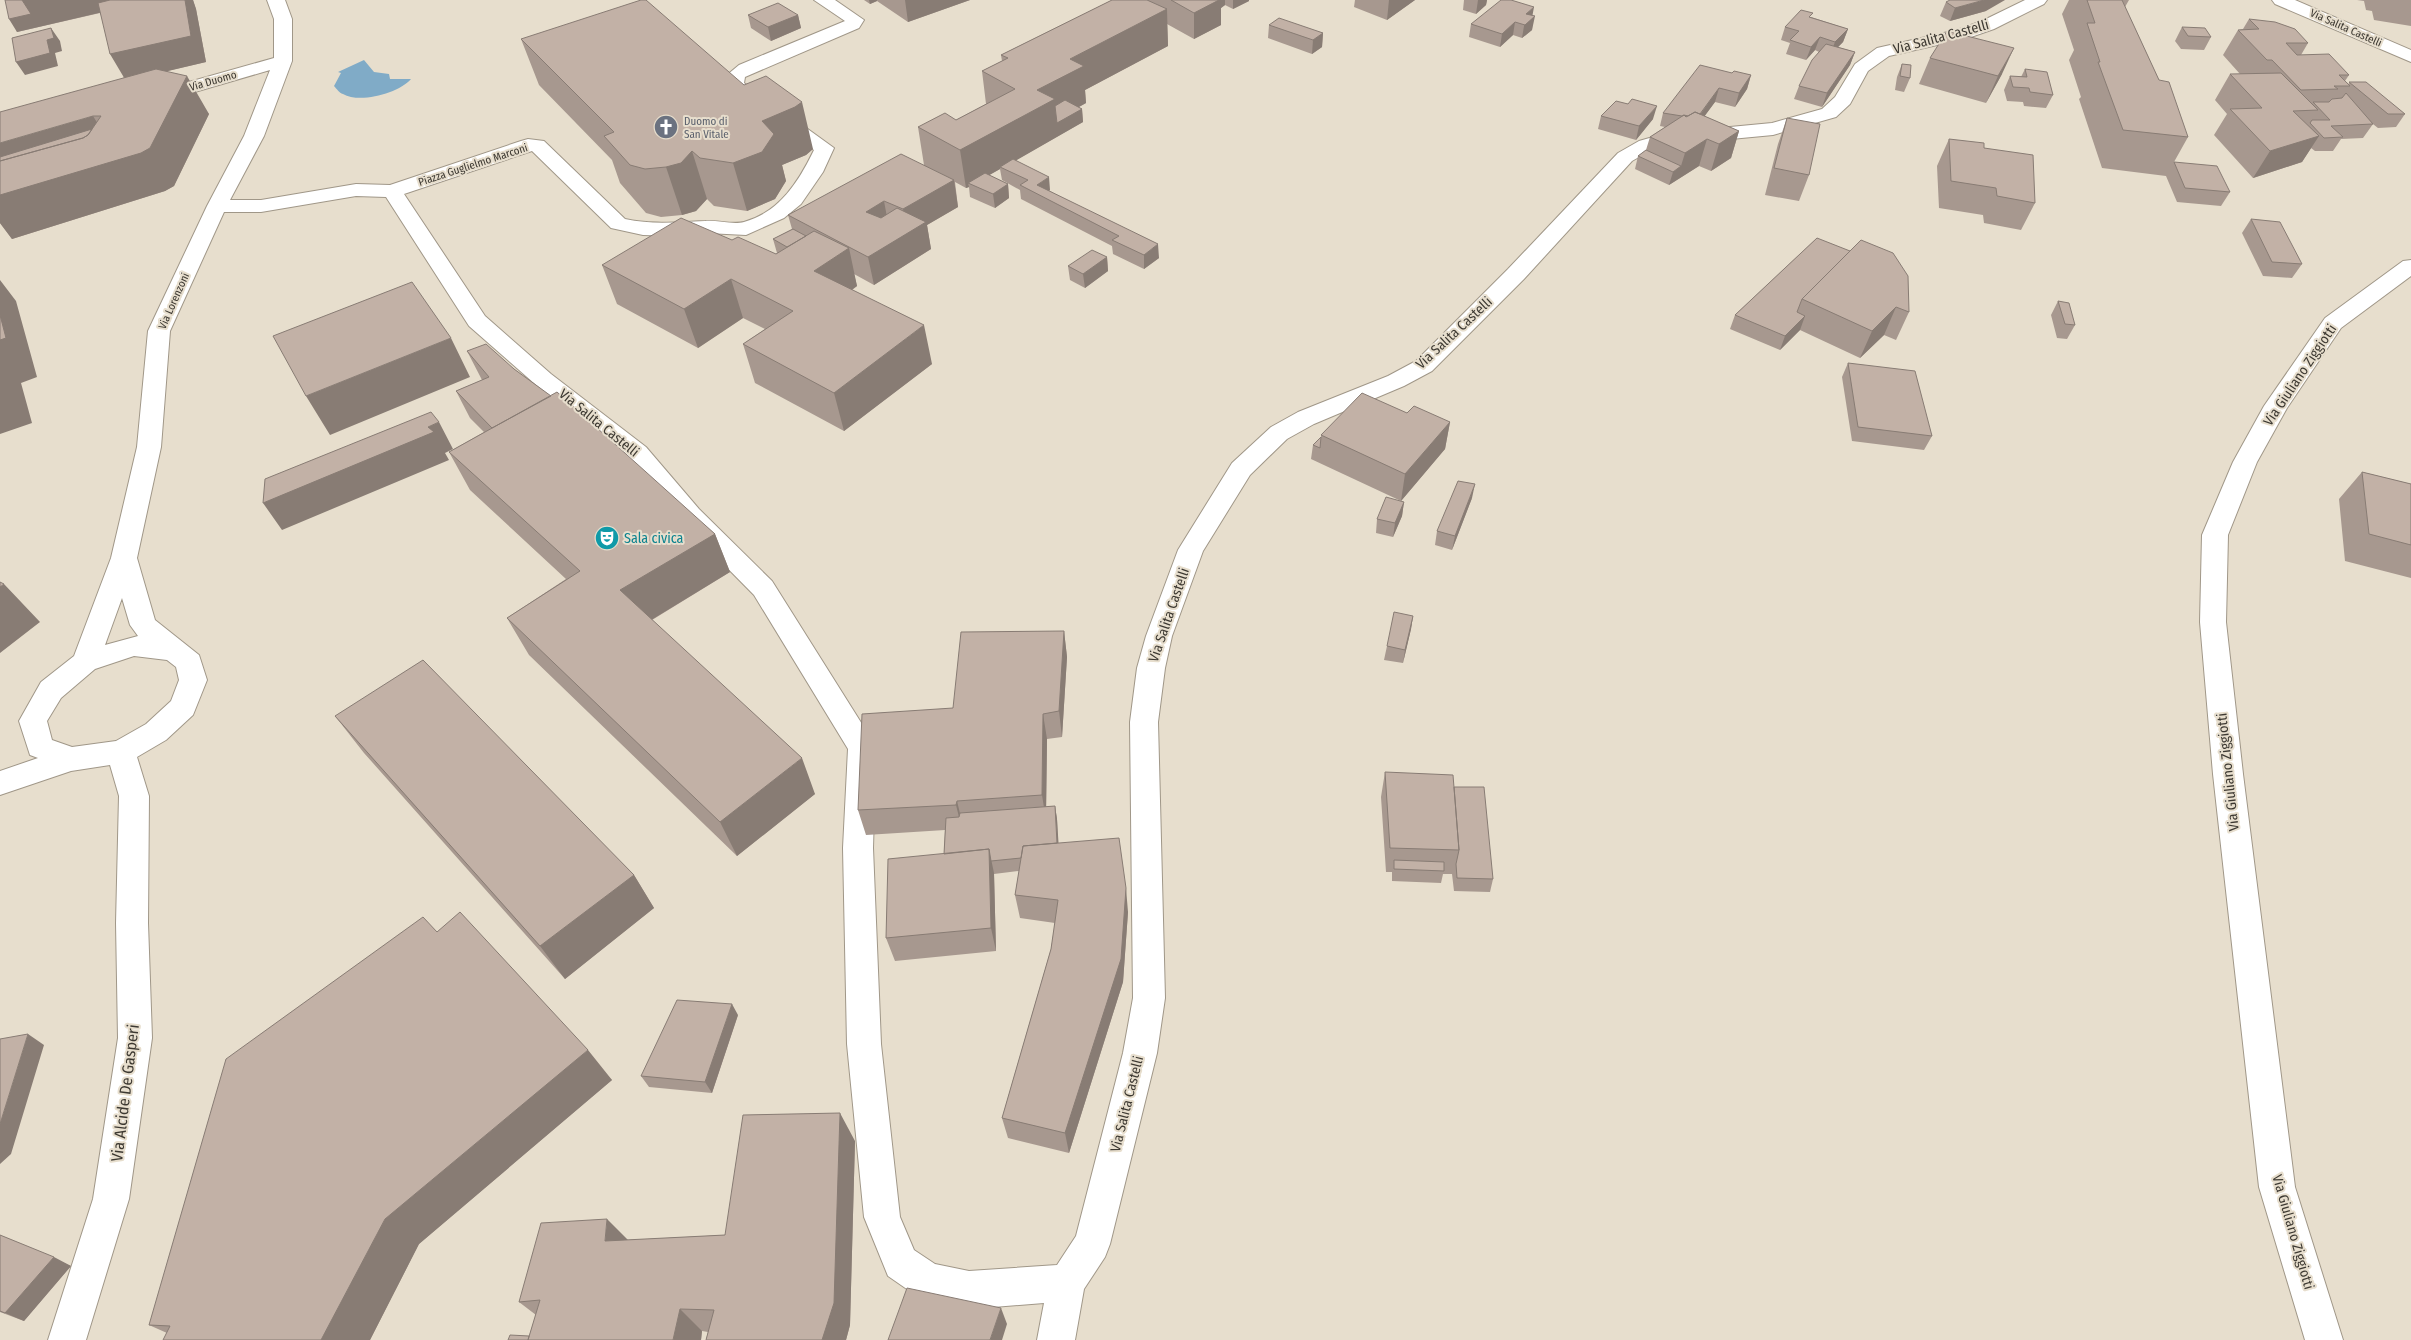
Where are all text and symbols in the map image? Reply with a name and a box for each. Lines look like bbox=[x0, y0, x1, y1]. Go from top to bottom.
street label: Via Salita Castelli bbox=[2308, 6, 2384, 50]
street label: Via Salita Castelli bbox=[1891, 16, 1991, 58]
street label: Via Duomo bbox=[188, 68, 238, 94]
church icon: Duomo di San Vitale bbox=[653, 114, 679, 140]
place label: Duomo di San Vitale bbox=[684, 115, 729, 141]
street label: Piazza Guglielmo Marconi bbox=[417, 141, 529, 189]
street label: Via Lorenzoni bbox=[156, 271, 192, 331]
street label: Via Salita Castelli bbox=[1412, 293, 1496, 373]
street label: Via Giuliano Ziggiotti bbox=[2260, 321, 2340, 429]
street label: Via Salita Castelli bbox=[555, 385, 643, 461]
theatre icon: Sala civica bbox=[594, 525, 620, 551]
place label: Sala civica bbox=[624, 530, 684, 547]
street label: Via Salita Castelli bbox=[1145, 566, 1193, 664]
street label: Via Giuliano Ziggiotti bbox=[2213, 712, 2243, 832]
street label: Via Alcide De Gasperi bbox=[107, 1023, 143, 1163]
street label: Via Salita Castelli bbox=[1107, 1054, 1147, 1154]
street label: Via Giuliano Ziggiotti bbox=[2268, 1173, 2318, 1291]

